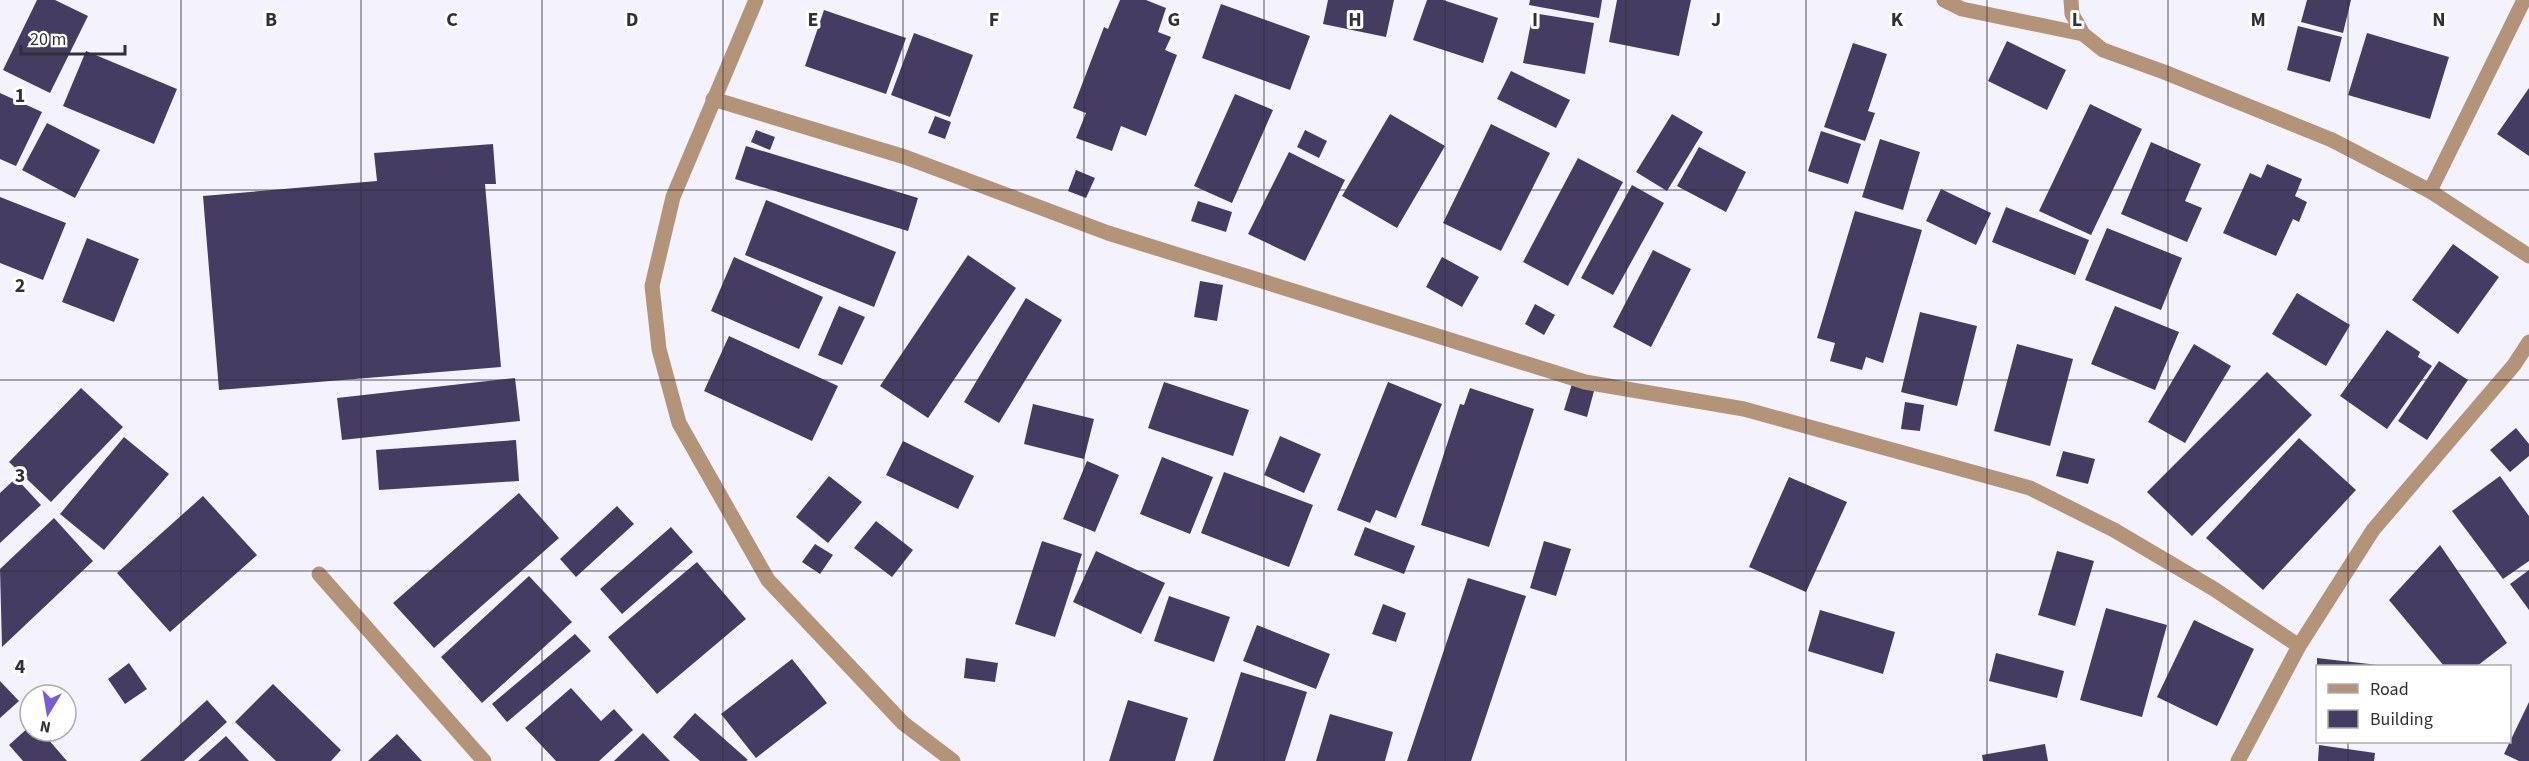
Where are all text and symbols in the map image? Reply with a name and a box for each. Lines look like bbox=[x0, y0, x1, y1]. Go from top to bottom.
text: B bbox=[265, 6, 277, 34]
text: C bbox=[446, 6, 458, 34]
text: D bbox=[626, 6, 638, 34]
text: E bbox=[808, 6, 818, 34]
text: F bbox=[989, 6, 999, 34]
text: G bbox=[1168, 6, 1180, 34]
text: H bbox=[1348, 6, 1362, 34]
text: I bbox=[1532, 6, 1538, 34]
text: J bbox=[1711, 6, 1721, 34]
text: K bbox=[1891, 6, 1904, 34]
text: L bbox=[2072, 6, 2082, 34]
text: M bbox=[2250, 6, 2266, 34]
text: N bbox=[2432, 6, 2446, 34]
scale bar bbox=[21, 18, 124, 56]
text: 20 m bbox=[30, 27, 66, 52]
text: 1 bbox=[15, 82, 25, 110]
text: 2 bbox=[15, 272, 25, 300]
text: 3 bbox=[15, 462, 25, 490]
text: 4 bbox=[15, 653, 26, 681]
legend bbox=[2316, 665, 2511, 743]
text: Road bbox=[2370, 677, 2409, 702]
north arrow bbox=[18, 683, 78, 743]
text: Building bbox=[2370, 707, 2433, 732]
text: N bbox=[38, 715, 53, 739]

